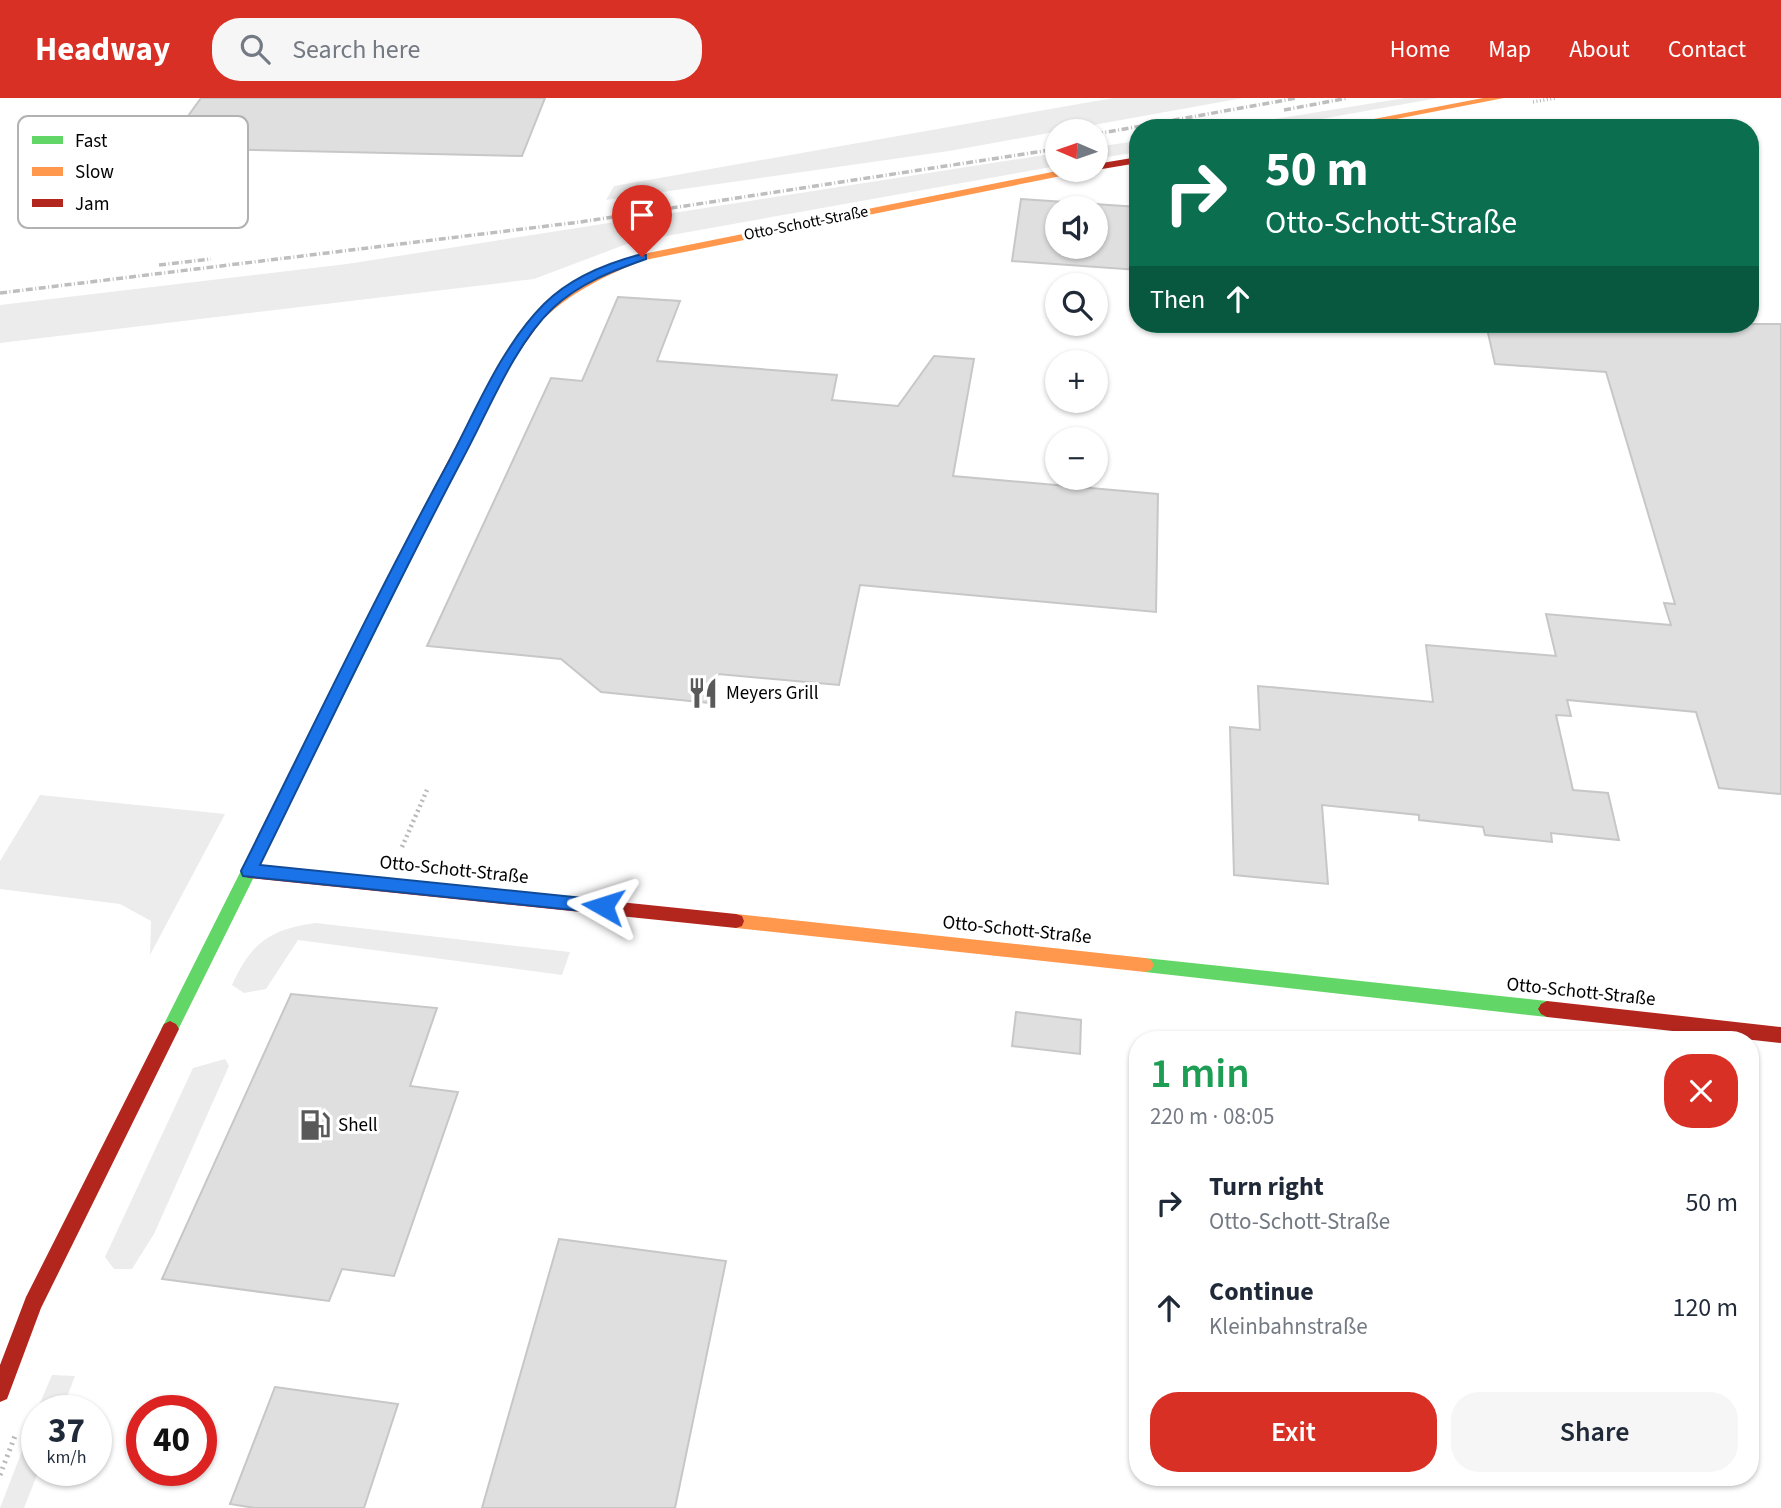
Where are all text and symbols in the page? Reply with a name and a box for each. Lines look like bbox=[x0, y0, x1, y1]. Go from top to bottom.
search box bbox=[212, 18, 702, 81]
text: Headway bbox=[35, 26, 170, 73]
icon: search bbox=[236, 30, 274, 68]
text: Search here bbox=[292, 31, 420, 68]
text: Home bbox=[1390, 32, 1450, 67]
text: Map bbox=[1488, 32, 1531, 67]
text: About bbox=[1569, 32, 1630, 67]
text: Contact bbox=[1668, 32, 1746, 67]
legend bbox=[18, 116, 248, 228]
north arrow bbox=[1045, 119, 1108, 182]
map controls bbox=[1045, 119, 1108, 490]
text: Fast bbox=[75, 128, 108, 155]
text: 50 m bbox=[1265, 135, 1369, 205]
icon: right bbox=[1150, 147, 1241, 238]
text: Slow bbox=[75, 159, 114, 186]
pin bbox=[612, 185, 672, 257]
text: Jam bbox=[75, 191, 109, 218]
icon: arrive bbox=[623, 196, 661, 234]
button: sound bbox=[1045, 196, 1108, 259]
street label: Otto-Schott-Straße bbox=[742, 200, 870, 246]
text: Otto-Schott-Straße bbox=[1265, 200, 1517, 246]
button: search bbox=[1045, 273, 1108, 336]
icon: ahead bbox=[1219, 280, 1257, 318]
text: Then bbox=[1150, 281, 1205, 318]
button: + bbox=[1045, 350, 1108, 413]
button: − bbox=[1045, 427, 1108, 490]
restaurant icon: Meyers Grill bbox=[686, 676, 720, 710]
place label: Meyers Grill bbox=[726, 680, 819, 707]
street label: Otto-Schott-Straße bbox=[378, 849, 530, 891]
position arrow bbox=[566, 869, 640, 943]
street label: Otto-Schott-Straße bbox=[941, 909, 1093, 951]
street label: Otto-Schott-Straße bbox=[1505, 971, 1657, 1013]
text: 1 min bbox=[1150, 1044, 1250, 1104]
button: close bbox=[1664, 1054, 1738, 1128]
text: 220 m · 08:05 bbox=[1150, 1100, 1274, 1133]
fuel station icon: Shell bbox=[298, 1108, 332, 1142]
place label: Shell bbox=[338, 1112, 378, 1139]
text: Turn right bbox=[1209, 1168, 1324, 1205]
icon: right bbox=[1150, 1184, 1188, 1222]
text: 50 m bbox=[1685, 1184, 1738, 1221]
text: Otto-Schott-Straße bbox=[1209, 1205, 1390, 1238]
text: Continue bbox=[1209, 1273, 1314, 1310]
icon: ahead bbox=[1150, 1289, 1188, 1327]
text: 120 m bbox=[1672, 1289, 1738, 1326]
text: Kleinbahnstraße bbox=[1209, 1310, 1368, 1343]
button: Exit bbox=[1150, 1392, 1437, 1472]
button: Share bbox=[1451, 1392, 1738, 1472]
speed limit sign: 40 bbox=[126, 1395, 217, 1486]
text: 37 bbox=[48, 1406, 85, 1456]
text: km/h bbox=[47, 1445, 86, 1470]

